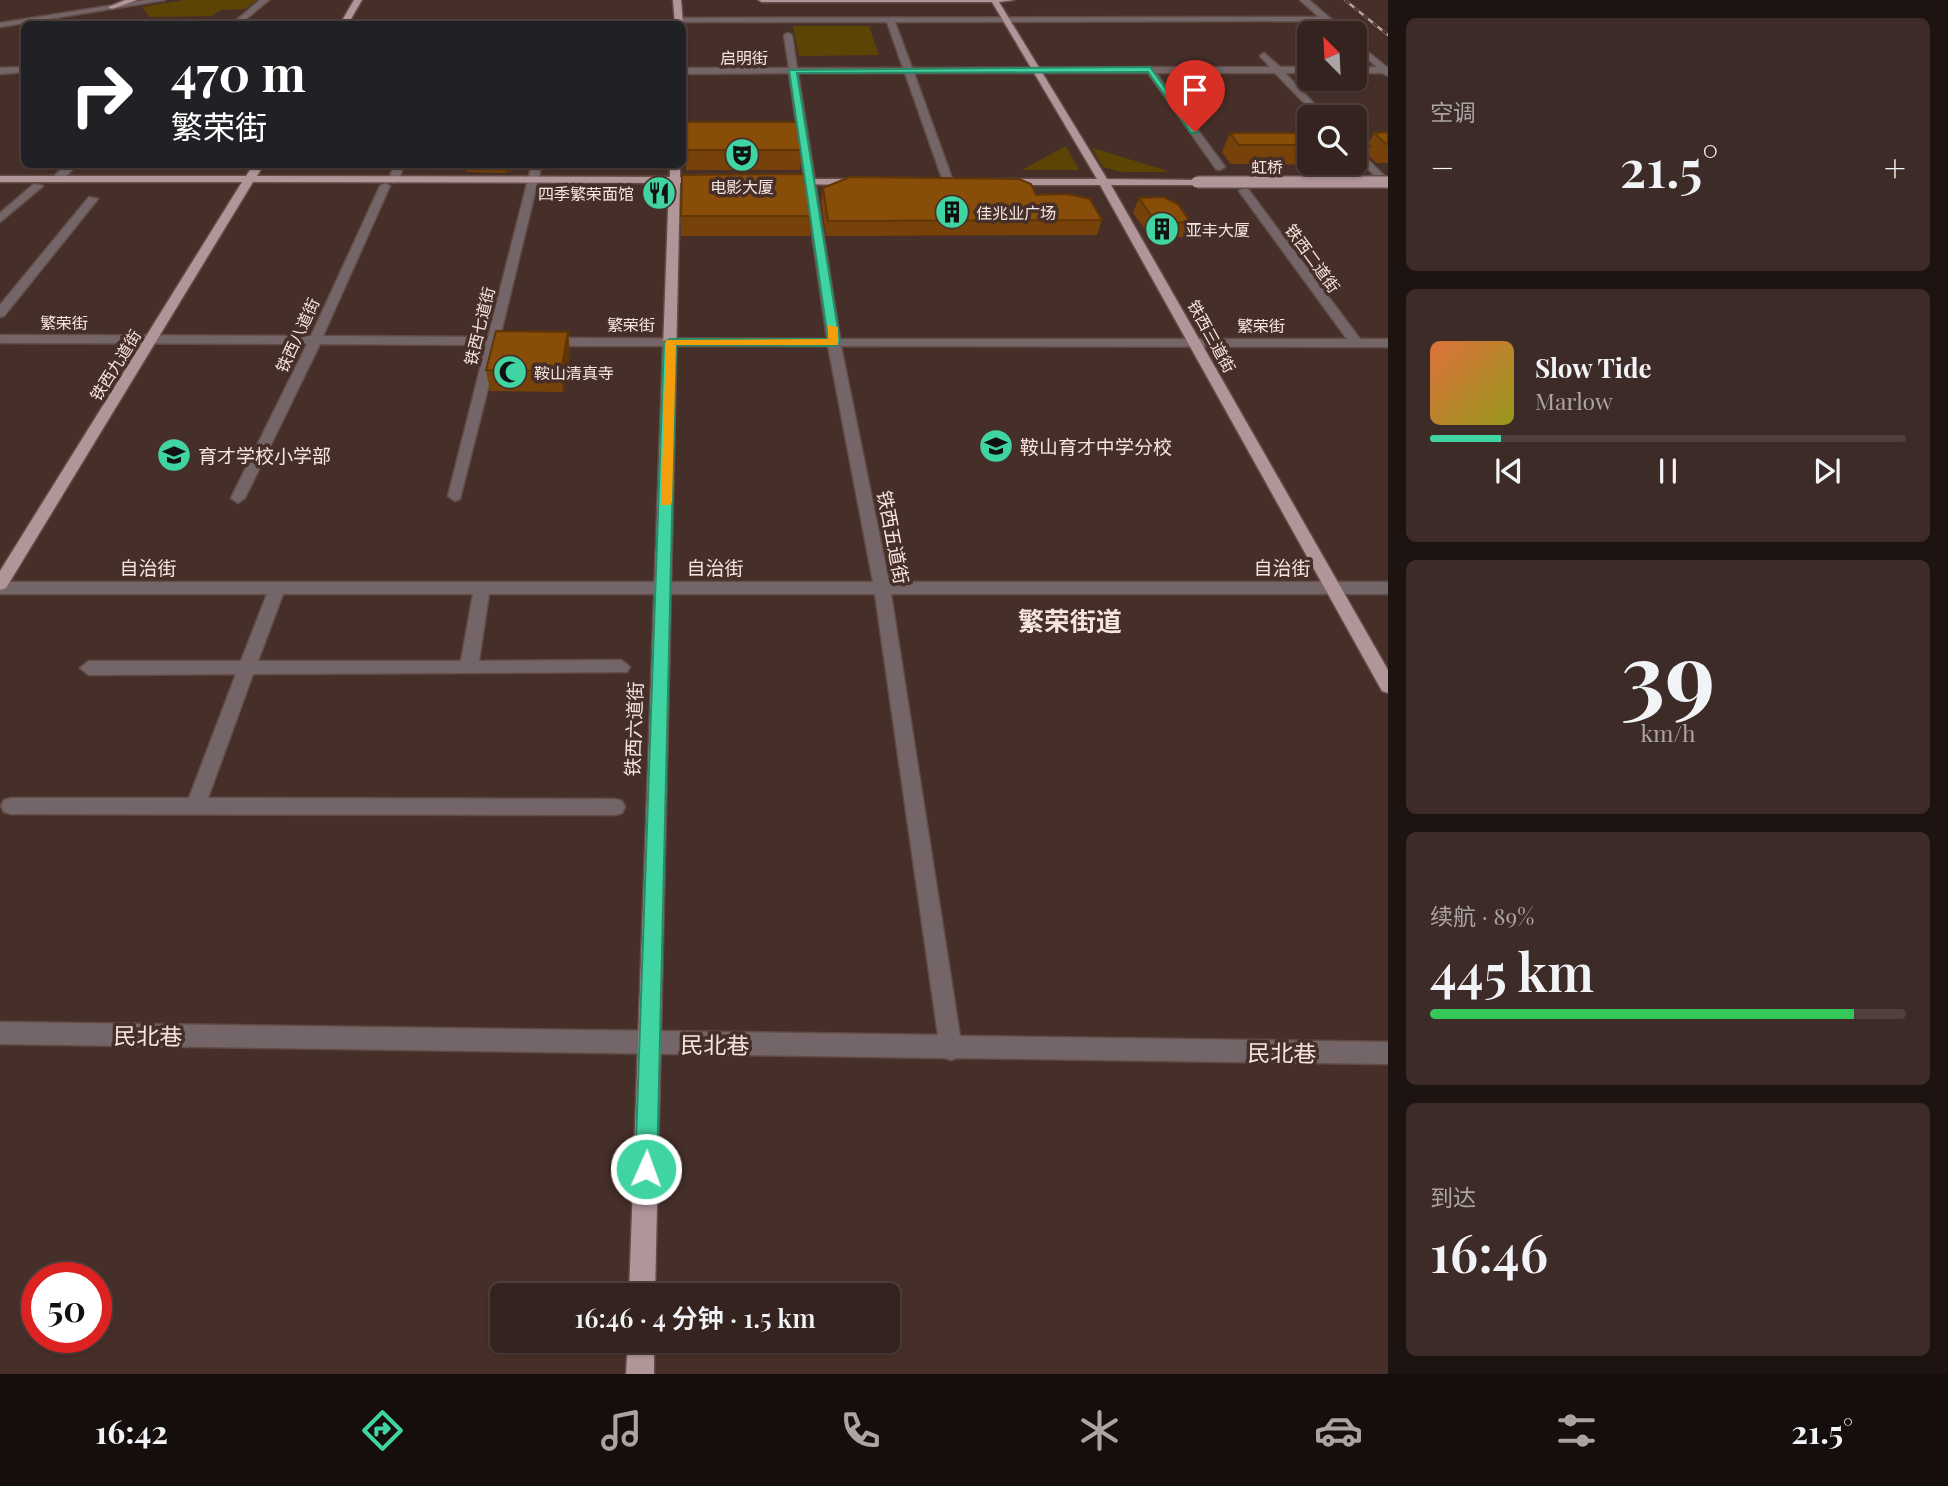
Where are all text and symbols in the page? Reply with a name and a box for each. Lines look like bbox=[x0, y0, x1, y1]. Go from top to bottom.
north arrow bbox=[1297, 21, 1367, 91]
map controls bbox=[1297, 21, 1367, 175]
text: 470 m bbox=[171, 39, 306, 104]
street label: 启明街 bbox=[720, 47, 768, 68]
icon: right bbox=[56, 49, 147, 140]
pin bbox=[1165, 60, 1225, 132]
icon: arrive bbox=[1176, 71, 1214, 109]
text: 空调 bbox=[1430, 96, 1476, 127]
text: 繁荣街 bbox=[171, 104, 267, 147]
button: search bbox=[1297, 105, 1367, 175]
text: 21.5° bbox=[1620, 132, 1719, 201]
theatre icon: 电影大厦 bbox=[723, 136, 761, 174]
text: − bbox=[1430, 141, 1455, 192]
text: + bbox=[1884, 141, 1906, 192]
street label: 虹桥 bbox=[1251, 156, 1283, 177]
restaurant icon: 四季繁荣面馆 bbox=[640, 174, 678, 212]
place label: 电影大厦 bbox=[710, 176, 774, 197]
place label: 四季繁荣面馆 bbox=[538, 183, 634, 204]
building icon: 佳兆业广场 bbox=[933, 193, 971, 231]
place label: 佳兆业广场 bbox=[976, 202, 1056, 223]
building icon: 亚丰大厦 bbox=[1143, 210, 1181, 248]
place label: 亚丰大厦 bbox=[1186, 219, 1250, 240]
street label: 铁西二道街 bbox=[1281, 219, 1345, 297]
street label: 铁西七道街 bbox=[459, 285, 499, 367]
street label: 铁西八道街 bbox=[271, 294, 323, 376]
street label: 铁西三道街 bbox=[1183, 296, 1241, 376]
street label: 繁荣街 bbox=[40, 312, 88, 333]
street label: 繁荣街 bbox=[607, 314, 655, 335]
street label: 繁荣街 bbox=[1237, 315, 1285, 336]
street label: 铁西九道街 bbox=[85, 326, 145, 404]
text: Slow Tide bbox=[1535, 350, 1652, 385]
mosque icon: 鞍山清真寺 bbox=[491, 353, 529, 391]
place label: 鞍山清真寺 bbox=[534, 362, 614, 383]
text: Marlow bbox=[1535, 385, 1613, 416]
school or university icon: 鞍山育才中学分校 bbox=[977, 427, 1015, 465]
place label: 鞍山育才中学分校 bbox=[1020, 433, 1172, 459]
school or university icon: 育才学校小学部 bbox=[155, 436, 193, 474]
place label: 育才学校小学部 bbox=[198, 442, 331, 468]
icon: previous bbox=[1490, 452, 1528, 490]
icon: pause bbox=[1649, 452, 1687, 490]
icon: next bbox=[1808, 452, 1846, 490]
street label: 铁西五道街 bbox=[872, 488, 916, 586]
street label: 自治街 bbox=[119, 554, 177, 580]
street label: 自治街 bbox=[686, 554, 744, 580]
street label: 自治街 bbox=[1253, 554, 1311, 580]
district label: 繁荣街道 bbox=[1018, 603, 1122, 638]
text: 39 bbox=[1621, 611, 1715, 732]
street label: 铁西六道街 bbox=[618, 681, 648, 777]
text: km/h bbox=[1640, 717, 1696, 748]
text: 续航 · 89% bbox=[1430, 900, 1534, 931]
text: 445 km bbox=[1430, 936, 1594, 1005]
street label: 民北巷 bbox=[113, 1019, 183, 1051]
street label: 民北巷 bbox=[680, 1028, 750, 1060]
street label: 民北巷 bbox=[1247, 1036, 1317, 1068]
position arrow bbox=[609, 1132, 683, 1206]
text: 到达 bbox=[1430, 1181, 1476, 1212]
text: 16:46 bbox=[1430, 1217, 1548, 1286]
speed limit sign: 50 bbox=[21, 1262, 112, 1353]
text: 16:46 · 4 分钟 · 1.5 km bbox=[574, 1300, 816, 1335]
icon: directions bbox=[358, 1406, 407, 1455]
icon: music bbox=[597, 1406, 646, 1455]
icon: phone bbox=[836, 1406, 885, 1455]
icon: climate bbox=[1075, 1406, 1124, 1455]
icon: car bbox=[1314, 1406, 1363, 1455]
icon: filters bbox=[1552, 1406, 1601, 1455]
text: 16:42 bbox=[95, 1409, 168, 1452]
text: 21.5° bbox=[1791, 1409, 1853, 1452]

